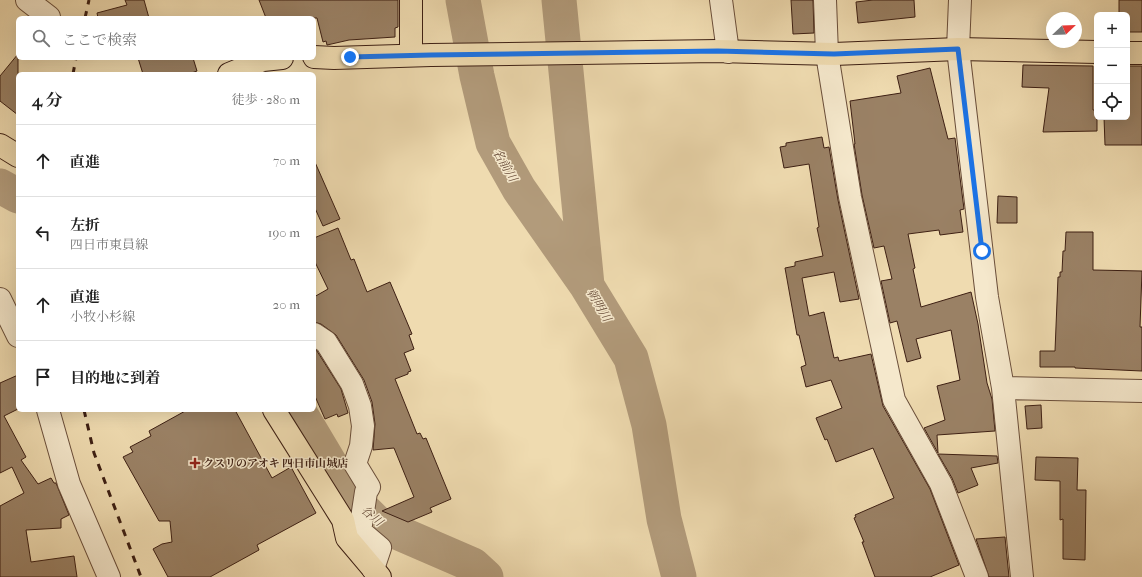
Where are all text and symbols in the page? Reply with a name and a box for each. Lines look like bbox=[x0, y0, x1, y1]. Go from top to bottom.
north arrow bbox=[1046, 12, 1082, 48]
map controls bbox=[1094, 12, 1130, 120]
button: + bbox=[1094, 12, 1130, 48]
search box bbox=[16, 16, 316, 60]
icon: search bbox=[30, 27, 52, 49]
text: ここで検索 bbox=[62, 31, 137, 49]
route end bbox=[341, 48, 359, 66]
button: − bbox=[1094, 48, 1130, 84]
button: locate bbox=[1094, 84, 1130, 120]
text: 4 分 bbox=[32, 90, 63, 110]
text: 徒歩 · 280 m bbox=[232, 92, 300, 107]
water label: 名前川 bbox=[490, 146, 521, 186]
icon: ahead bbox=[32, 150, 54, 172]
text: 直進 bbox=[70, 153, 100, 171]
text: 70 m bbox=[273, 153, 300, 168]
text: 左折 bbox=[70, 216, 100, 234]
icon: left bbox=[32, 222, 54, 244]
text: 190 m bbox=[268, 225, 300, 240]
text: 四日市東員線 bbox=[70, 237, 148, 252]
route start bbox=[973, 242, 991, 260]
water label: 朝明川 bbox=[584, 286, 615, 326]
text: 直進 bbox=[70, 288, 100, 306]
icon: ahead bbox=[32, 294, 54, 316]
text: 20 m bbox=[273, 297, 300, 312]
text: 小牧小杉線 bbox=[70, 309, 135, 324]
icon: arrive bbox=[32, 366, 54, 388]
text: 目的地に到着 bbox=[70, 369, 160, 387]
place label: クスリのアオキ 四日市山城店 bbox=[203, 457, 348, 470]
marker: クスリのアオキ 四日市山城店 bbox=[190, 458, 200, 468]
water label: 谷川 bbox=[358, 503, 387, 530]

